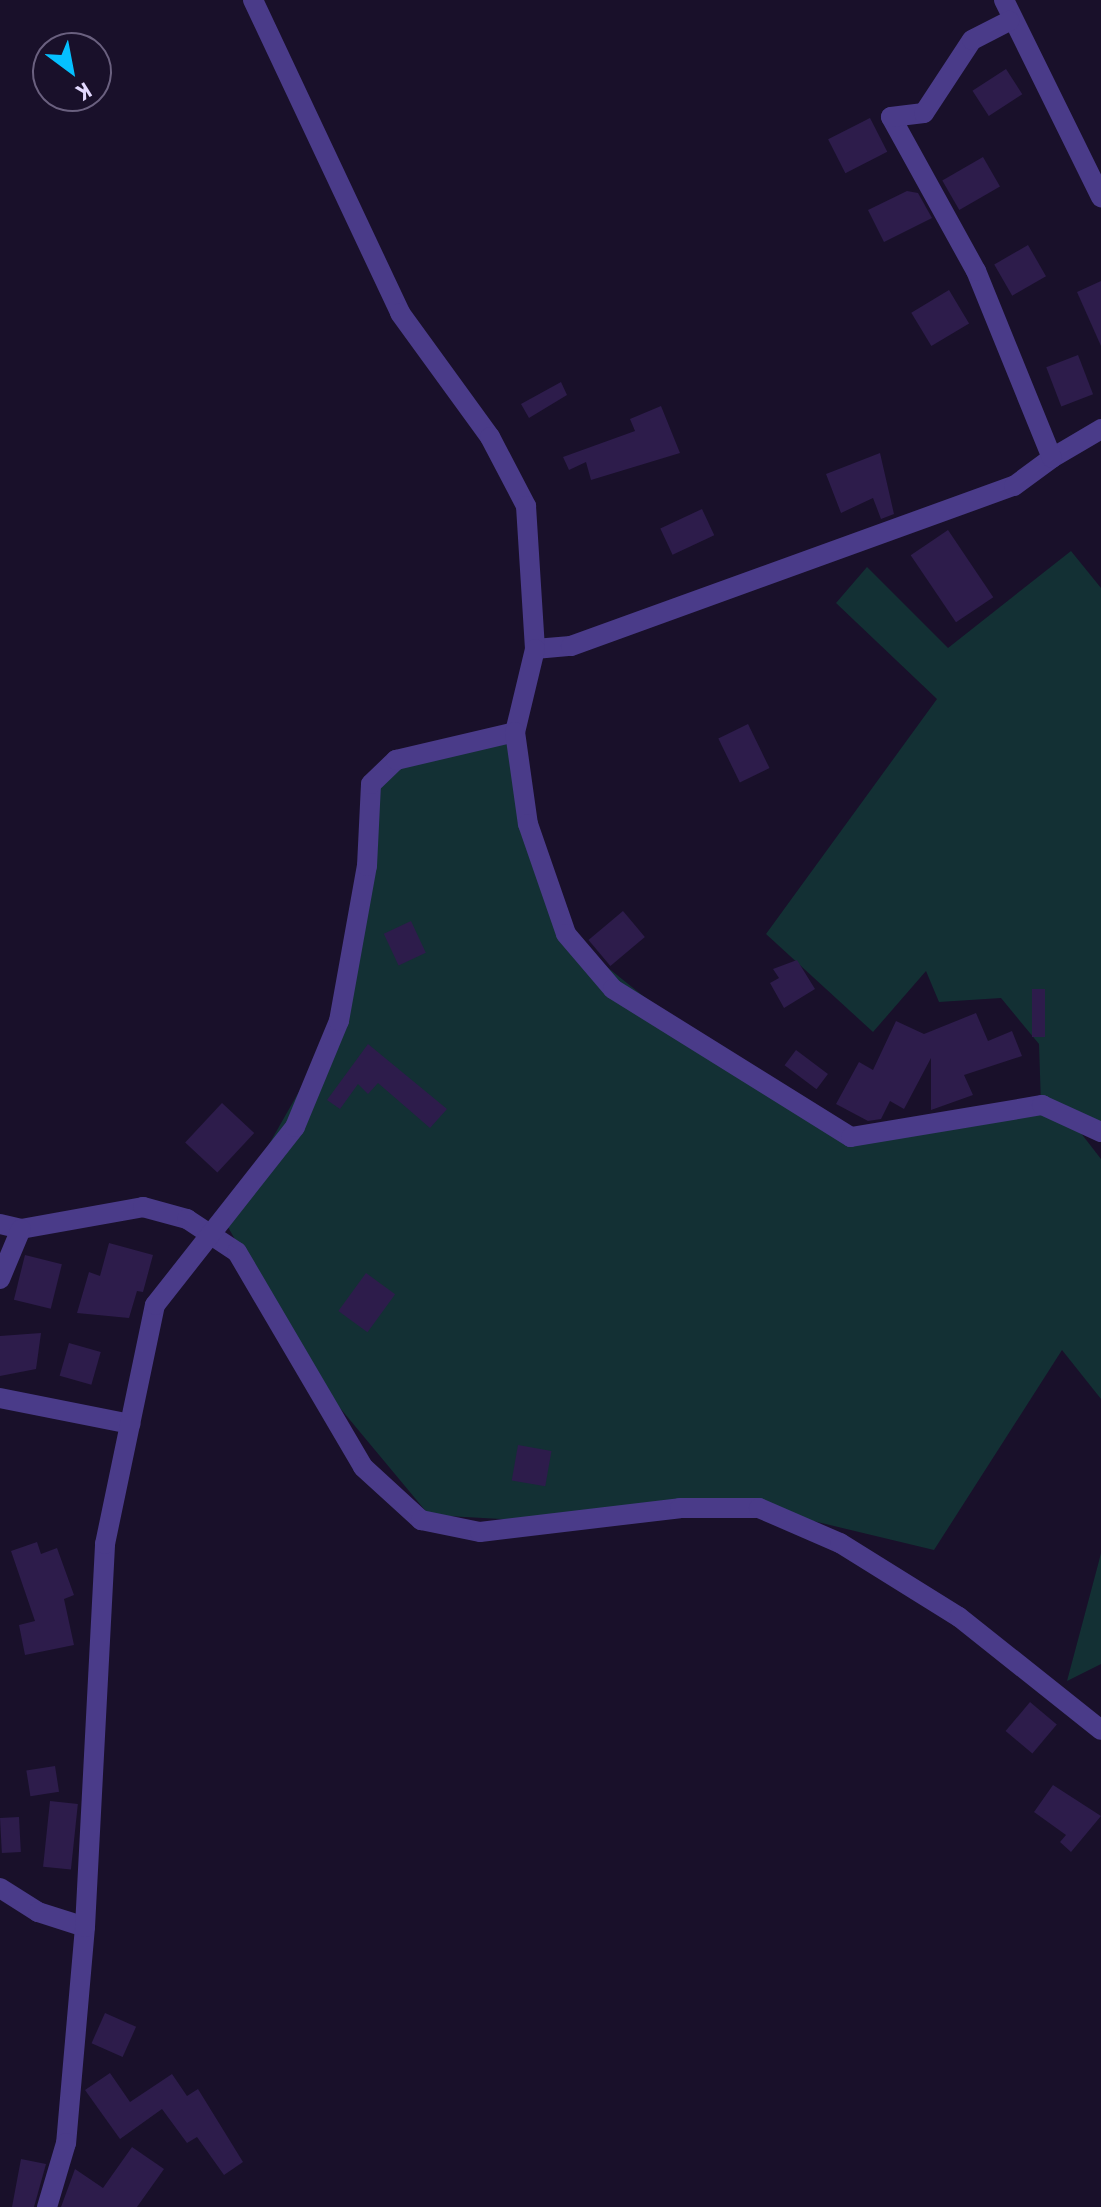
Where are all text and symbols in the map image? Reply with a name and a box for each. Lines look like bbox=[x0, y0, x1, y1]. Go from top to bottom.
north arrow bbox=[32, 32, 112, 112]
text: K bbox=[72, 77, 96, 105]

